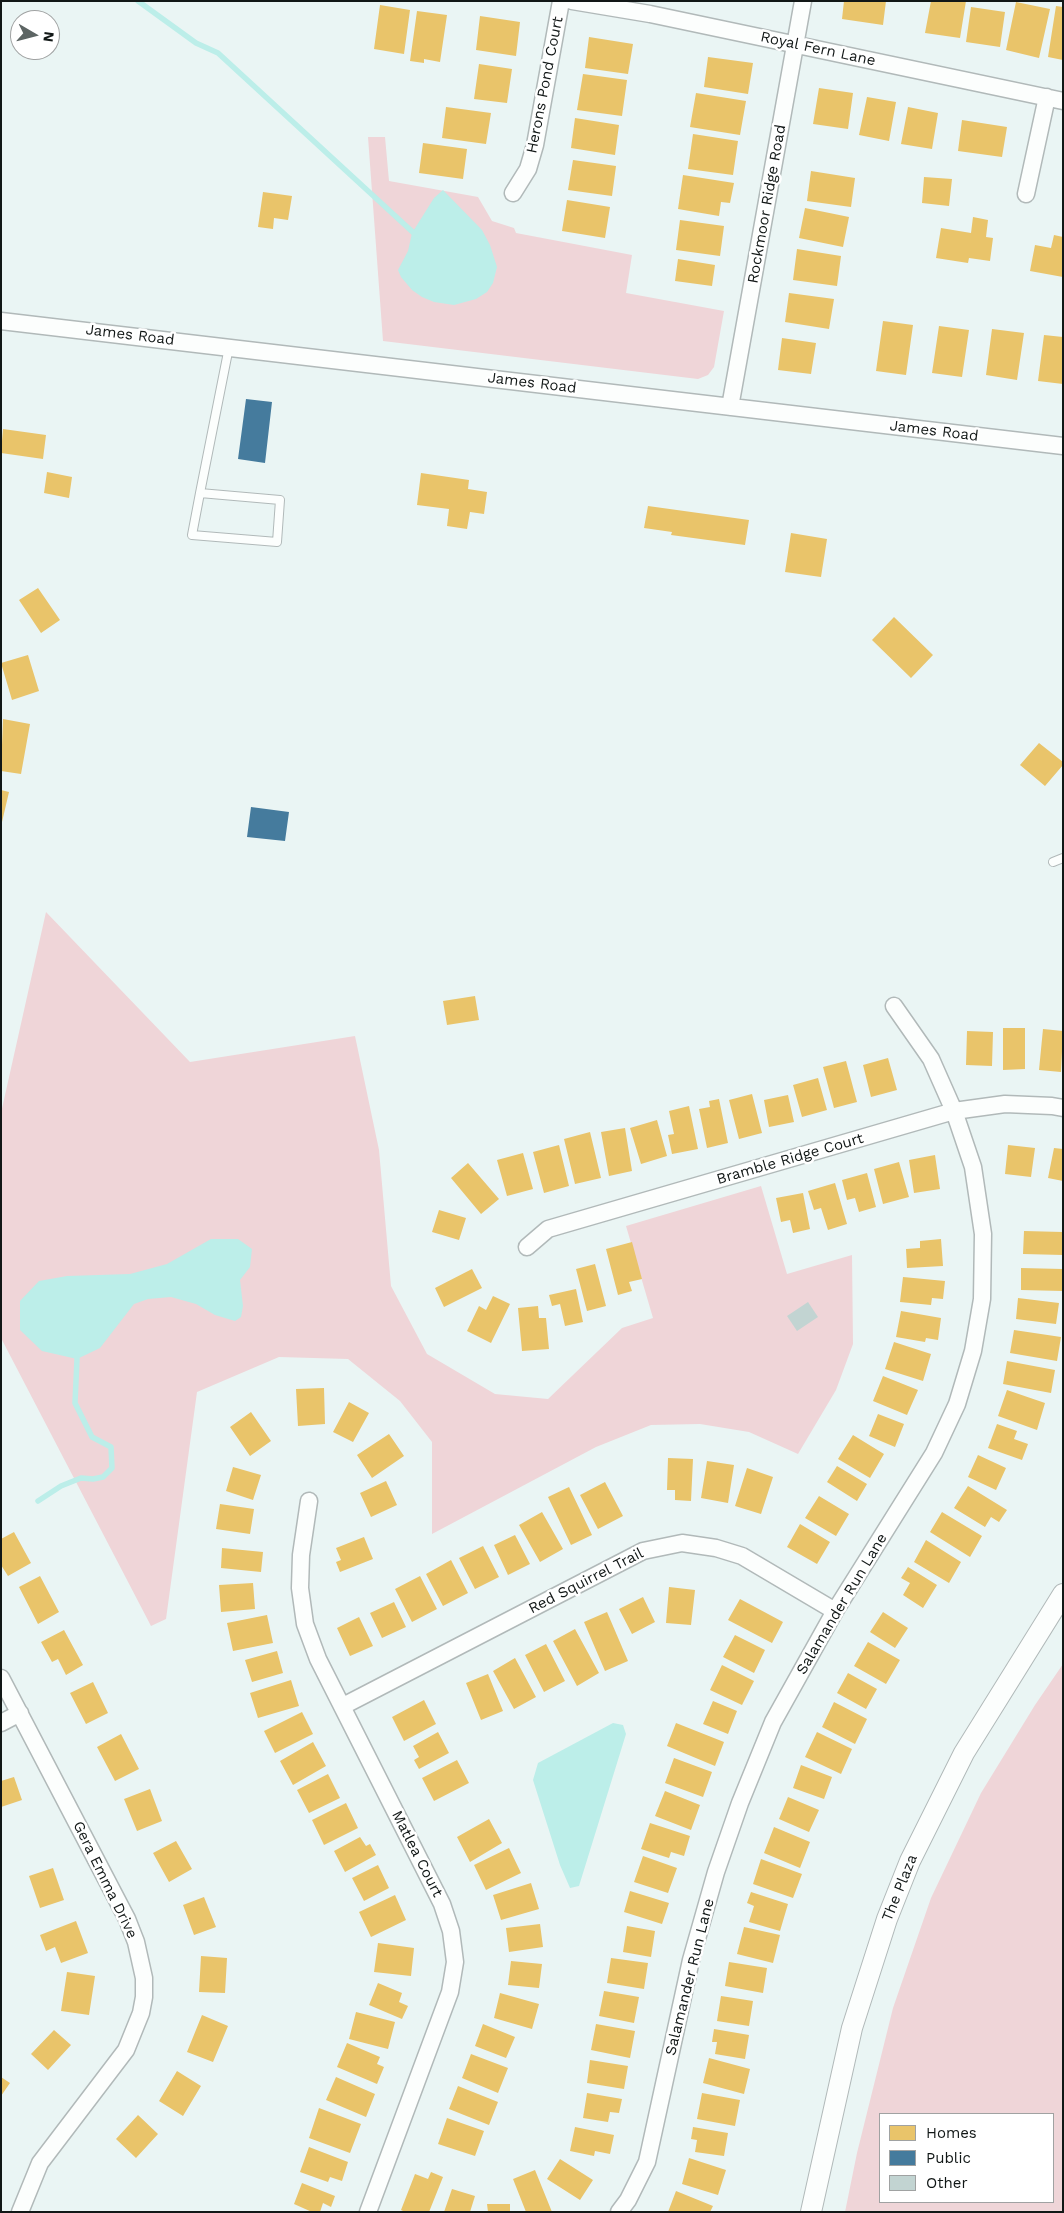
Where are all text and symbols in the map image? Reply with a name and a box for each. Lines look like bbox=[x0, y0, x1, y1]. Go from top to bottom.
north arrow bbox=[10, 10, 60, 60]
street label: Herons Pond Court bbox=[523, 15, 567, 155]
street label: Royal Fern Lane bbox=[759, 28, 877, 70]
text: N bbox=[40, 31, 58, 43]
street label: Rockmoor Ridge Road bbox=[744, 123, 790, 285]
street label: James Road bbox=[85, 321, 175, 349]
street label: James Road bbox=[487, 369, 577, 397]
street label: James Road bbox=[889, 417, 979, 445]
street label: Bramble Ridge Court bbox=[715, 1129, 865, 1189]
street label: Salamander Run Lane bbox=[793, 1530, 891, 1678]
street label: Red Squirrel Trail bbox=[526, 1544, 646, 1618]
street label: Matlea Court bbox=[388, 1808, 446, 1900]
street label: Gera Emma Drive bbox=[69, 1818, 141, 1942]
street label: The Plaza bbox=[878, 1852, 922, 1924]
street label: Salamander Run Lane bbox=[662, 1897, 718, 2057]
legend bbox=[879, 2113, 1054, 2203]
text: Homes bbox=[926, 2124, 977, 2142]
text: Public bbox=[926, 2149, 971, 2167]
text: Other bbox=[926, 2174, 968, 2192]

